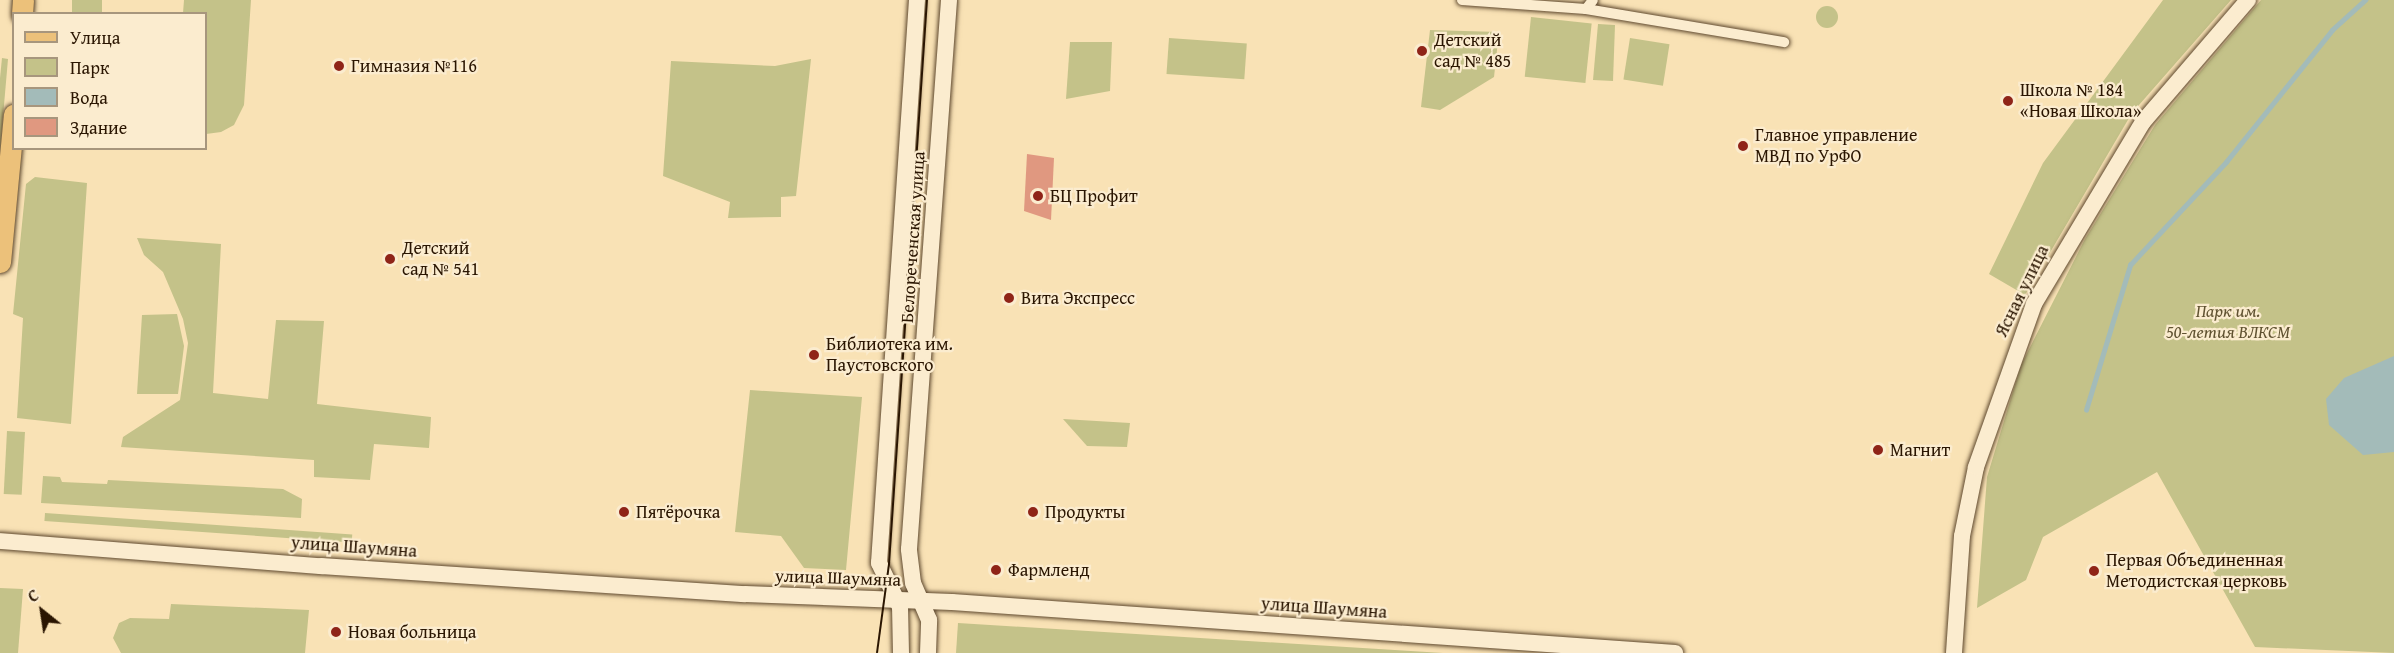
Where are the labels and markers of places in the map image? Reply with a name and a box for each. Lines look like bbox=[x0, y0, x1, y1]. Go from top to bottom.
place label: Детский сад № 485 bbox=[1434, 30, 1511, 72]
marker: Детский сад № 485 bbox=[1415, 44, 1429, 58]
place label: Гимназия №116 bbox=[351, 55, 477, 77]
marker: Гимназия №116 bbox=[332, 59, 346, 73]
place label: Школа № 184 «Новая Школа» bbox=[2020, 80, 2142, 122]
marker: Школа № 184 «Новая Школа» bbox=[2001, 94, 2015, 108]
place label: Главное управление МВД по УрФО bbox=[1755, 125, 1917, 168]
marker: Главное управление МВД по УрФО bbox=[1736, 139, 1750, 153]
place label: БЦ Профит bbox=[1050, 185, 1138, 207]
marker: БЦ Профит bbox=[1031, 189, 1045, 203]
place label: Детский сад № 541 bbox=[402, 238, 479, 280]
marker: Детский сад № 541 bbox=[383, 252, 397, 266]
place label: Вита Экспресс bbox=[1021, 287, 1135, 309]
marker: Вита Экспресс bbox=[1002, 291, 1016, 305]
place label: Библиотека им. Паустовского bbox=[826, 334, 953, 376]
marker: Библиотека им. Паустовского bbox=[807, 348, 821, 362]
place label: Магнит bbox=[1890, 439, 1950, 461]
marker: Магнит bbox=[1871, 443, 1885, 457]
place label: Пятёрочка bbox=[636, 501, 720, 523]
place label: Продукты bbox=[1045, 501, 1125, 523]
marker: Пятёрочка bbox=[617, 505, 631, 519]
marker: Продукты bbox=[1026, 505, 1040, 519]
place label: Первая Объединенная Методистская церковь bbox=[2106, 550, 2287, 592]
place label: Фармленд bbox=[1008, 559, 1089, 581]
marker: Фармленд bbox=[989, 563, 1003, 577]
marker: Первая Объединенная Методистская церковь bbox=[2087, 564, 2101, 578]
place label: Новая больница bbox=[348, 621, 476, 643]
marker: Новая больница bbox=[329, 625, 343, 639]

